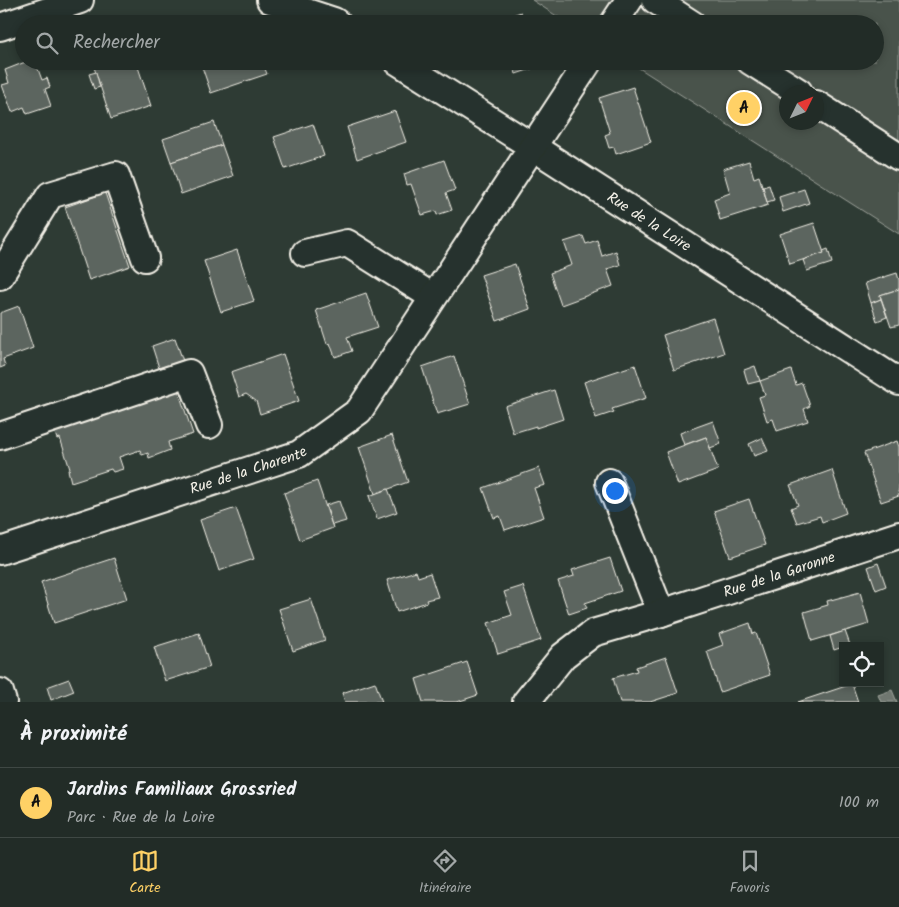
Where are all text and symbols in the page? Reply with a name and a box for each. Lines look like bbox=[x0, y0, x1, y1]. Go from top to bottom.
search box bbox=[15, 15, 884, 70]
text: Rechercher bbox=[73, 28, 160, 58]
icon: search bbox=[33, 29, 61, 57]
north arrow bbox=[779, 85, 824, 130]
pin: A bbox=[728, 89, 760, 127]
street label: Rue de la Loire bbox=[602, 186, 696, 259]
street label: Rue de la Charente bbox=[187, 440, 313, 502]
your location bbox=[602, 478, 628, 504]
street label: Rue de la Garonne bbox=[720, 546, 839, 605]
map controls bbox=[839, 642, 884, 687]
button: locate bbox=[839, 642, 884, 687]
text: À proximité bbox=[20, 718, 127, 751]
text: Jardins Familiaux Grossried bbox=[67, 775, 296, 805]
text: A bbox=[31, 790, 41, 815]
text: 100 m bbox=[839, 790, 879, 815]
text: Parc · Rue de la Loire bbox=[67, 805, 215, 830]
tab: Carte bbox=[129, 847, 161, 899]
tab: Itinéraire bbox=[419, 847, 471, 899]
tab: Favoris bbox=[730, 847, 770, 899]

